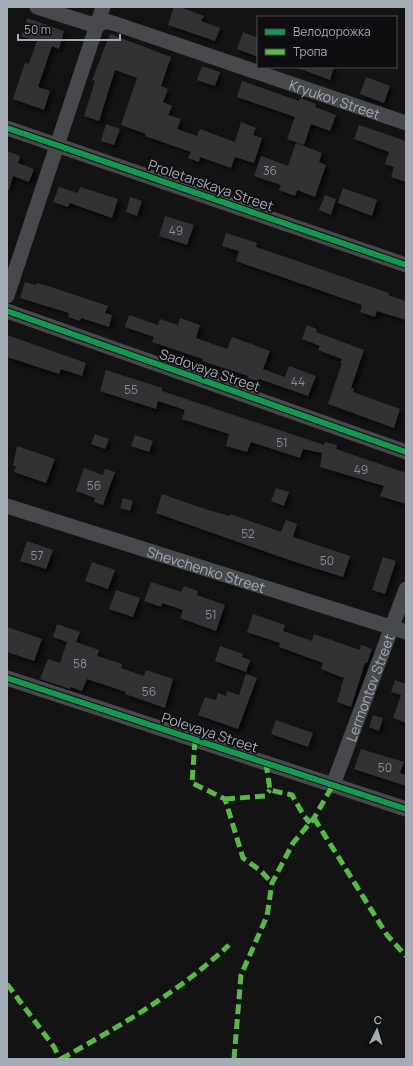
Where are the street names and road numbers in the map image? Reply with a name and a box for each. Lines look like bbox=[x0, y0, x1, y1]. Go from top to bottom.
street label: Kryukov Street bbox=[287, 74, 383, 123]
street label: Proletarskaya Street bbox=[146, 155, 277, 216]
street label: Sadovaya Street bbox=[157, 344, 263, 396]
street label: Shevchenko Street bbox=[145, 541, 268, 597]
street label: Lermontov Street bbox=[341, 631, 398, 744]
street label: Polevaya Street bbox=[159, 707, 261, 757]

